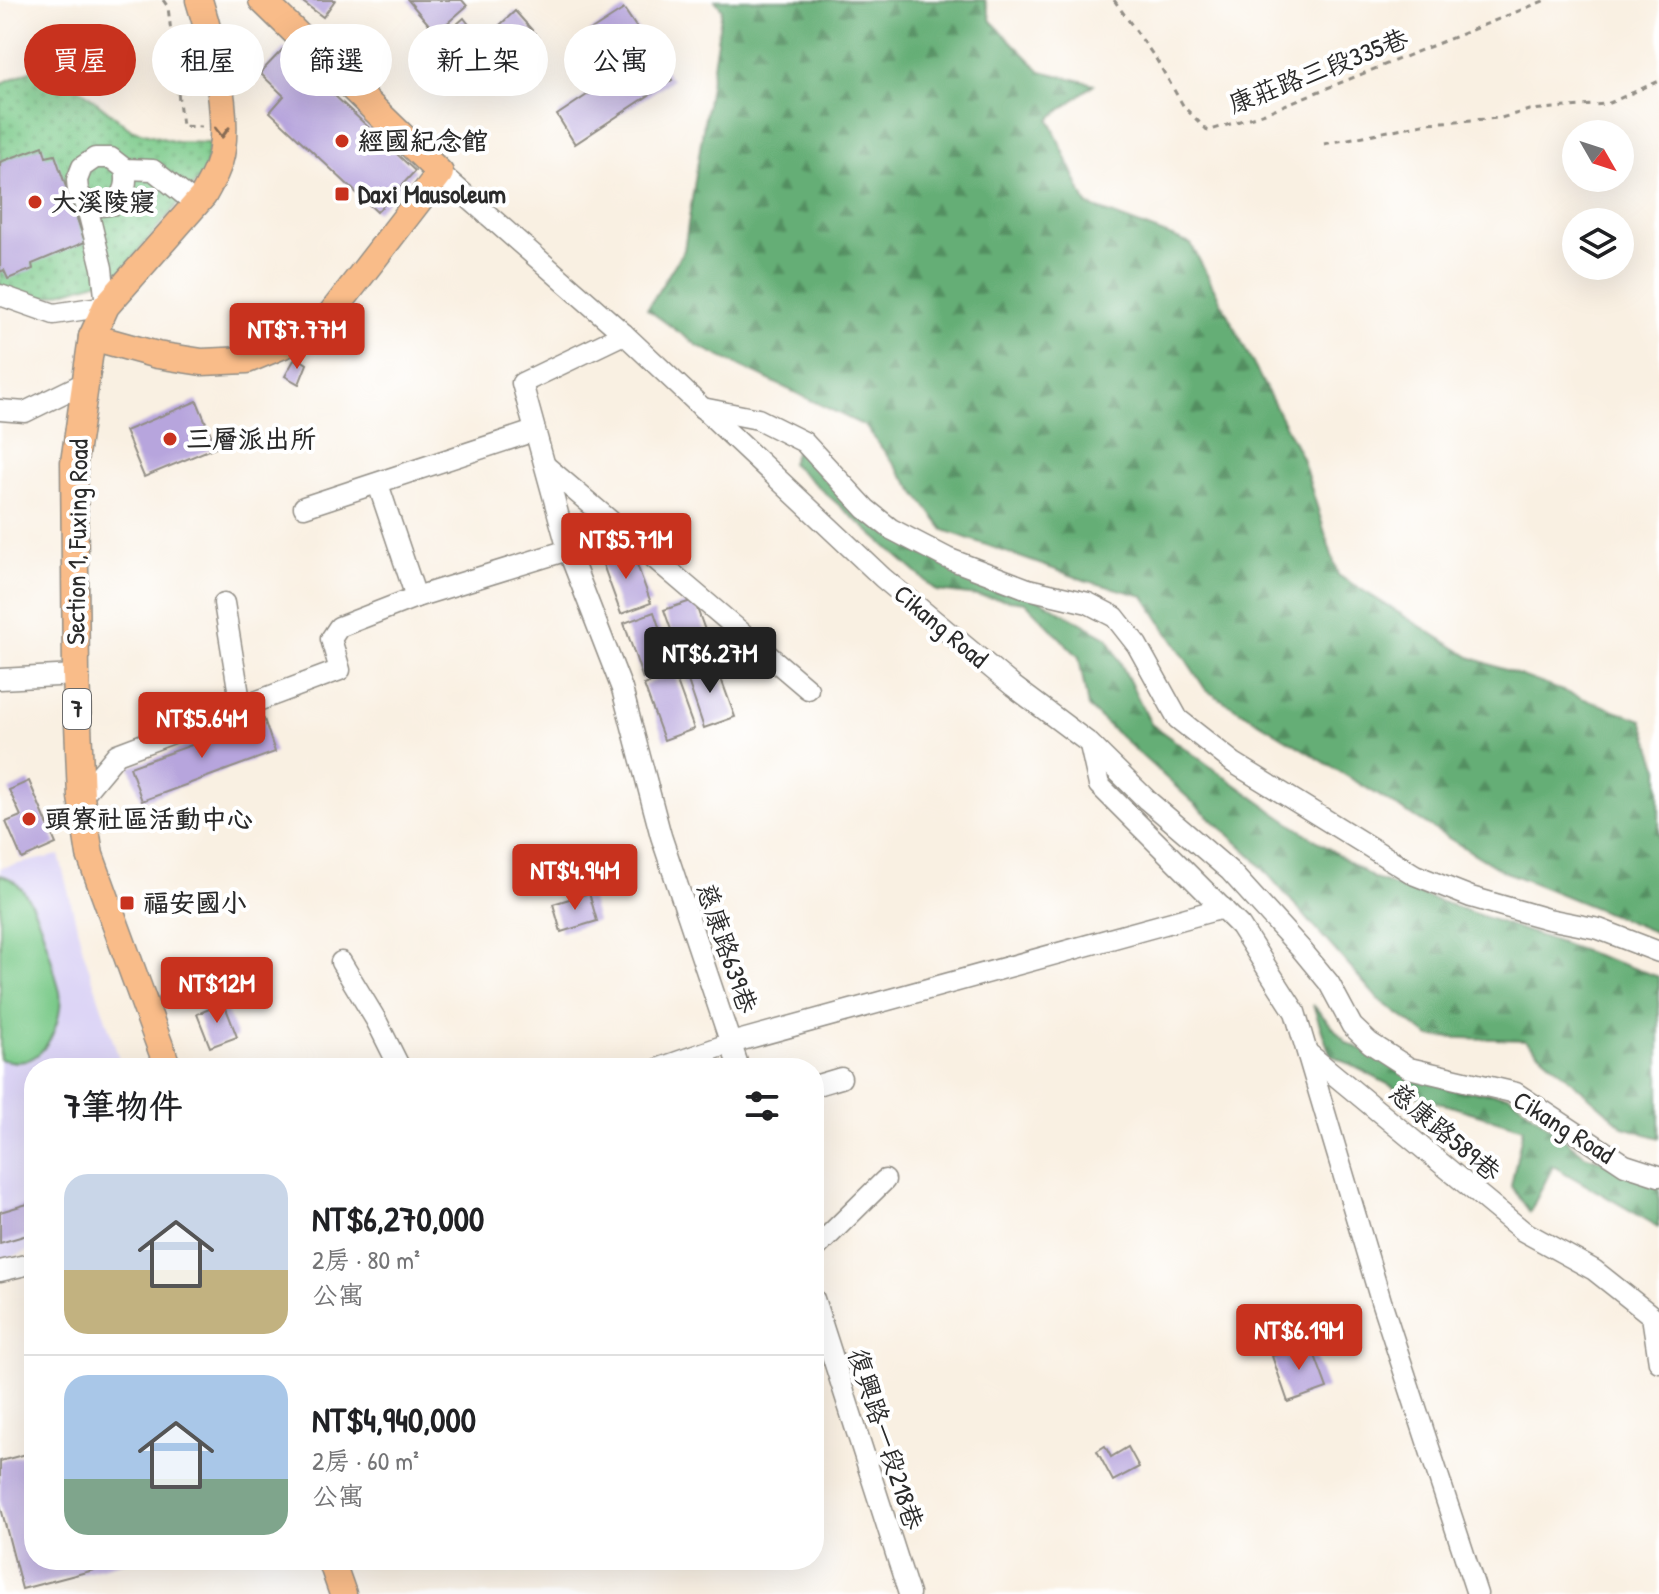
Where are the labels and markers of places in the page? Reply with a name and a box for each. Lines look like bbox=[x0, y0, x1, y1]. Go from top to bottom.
place label: 經國紀念館 bbox=[358, 123, 488, 158]
marker: 經國紀念館 bbox=[333, 132, 351, 150]
place label: Daxi Mausoleum bbox=[358, 176, 506, 211]
place label: 大溪陵寢 bbox=[51, 184, 155, 219]
marker: Daxi Mausoleum bbox=[333, 185, 351, 203]
marker: 大溪陵寢 bbox=[26, 193, 44, 211]
pin: NT$7.77M bbox=[214, 303, 380, 371]
place label: 三層派出所 bbox=[186, 421, 316, 456]
marker: 三層派出所 bbox=[161, 430, 179, 448]
pin: NT$5.71M bbox=[543, 513, 709, 581]
pin: NT$6.27M bbox=[627, 627, 793, 695]
pin: NT$5.64M bbox=[119, 692, 285, 760]
place label: 頭寮社區活動中心 bbox=[45, 801, 253, 836]
marker: 頭寮社區活動中心 bbox=[20, 810, 38, 828]
pin: NT$4.94M bbox=[492, 844, 658, 912]
place label: 福安國小 bbox=[143, 885, 247, 920]
marker: 福安國小 bbox=[118, 894, 136, 912]
pin: NT$12M bbox=[152, 957, 282, 1025]
pin: NT$6.19M bbox=[1216, 1304, 1382, 1372]

